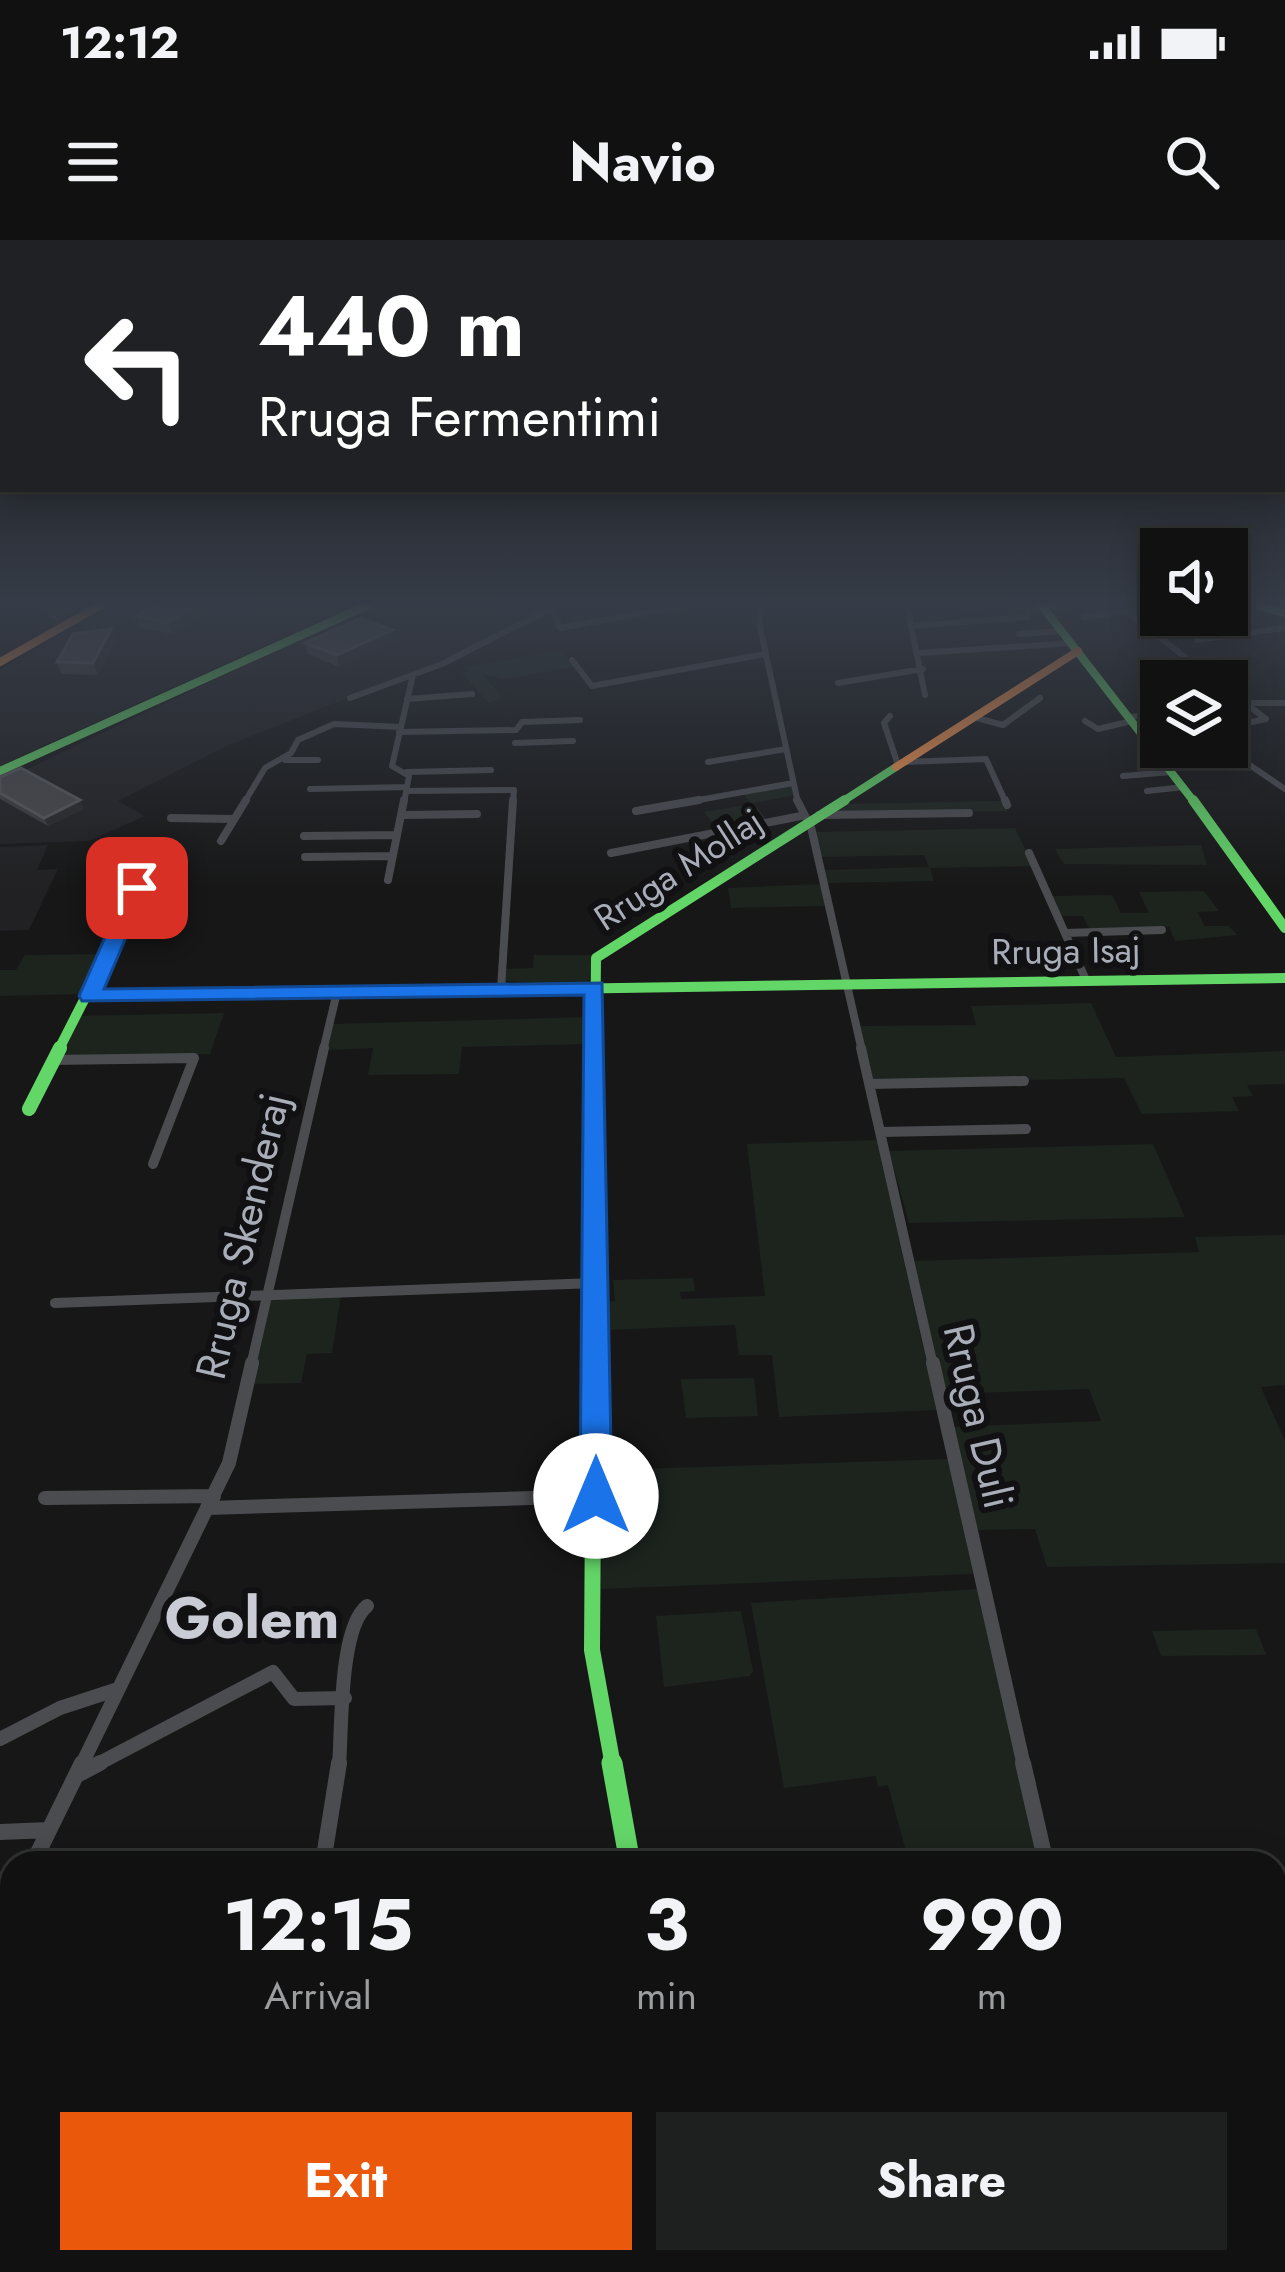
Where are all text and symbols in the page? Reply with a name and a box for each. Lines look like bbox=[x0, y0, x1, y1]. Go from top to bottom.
text: 12:12 bbox=[60, 10, 179, 75]
text: Navio bbox=[569, 123, 716, 201]
icon: menu bbox=[60, 129, 126, 195]
icon: search bbox=[1159, 129, 1225, 195]
text: 440 m bbox=[258, 266, 525, 388]
icon: left bbox=[60, 288, 216, 444]
text: Rruga Fermentimi bbox=[258, 378, 661, 456]
map controls bbox=[1140, 528, 1248, 768]
button: sound bbox=[1140, 528, 1248, 636]
button: layers bbox=[1140, 660, 1248, 768]
street label: Rruga Mollaj bbox=[583, 795, 773, 943]
pin bbox=[86, 837, 188, 939]
icon: arrive bbox=[104, 855, 170, 921]
street label: Rruga Isaj bbox=[991, 923, 1141, 977]
street label: Rruga Skenderaj bbox=[180, 1087, 305, 1385]
street label: Rruga Duli bbox=[928, 1318, 1029, 1515]
position arrow bbox=[533, 1433, 659, 1559]
district label: Golem bbox=[165, 1577, 339, 1659]
text: 12:15 bbox=[223, 1873, 413, 1977]
text: 3 bbox=[644, 1873, 689, 1977]
text: 990 bbox=[920, 1873, 1064, 1977]
text: Arrival bbox=[264, 1967, 372, 2024]
text: min bbox=[636, 1967, 697, 2024]
text: m bbox=[977, 1967, 1007, 2024]
button: Exit bbox=[60, 2112, 632, 2250]
button: Share bbox=[656, 2112, 1227, 2250]

